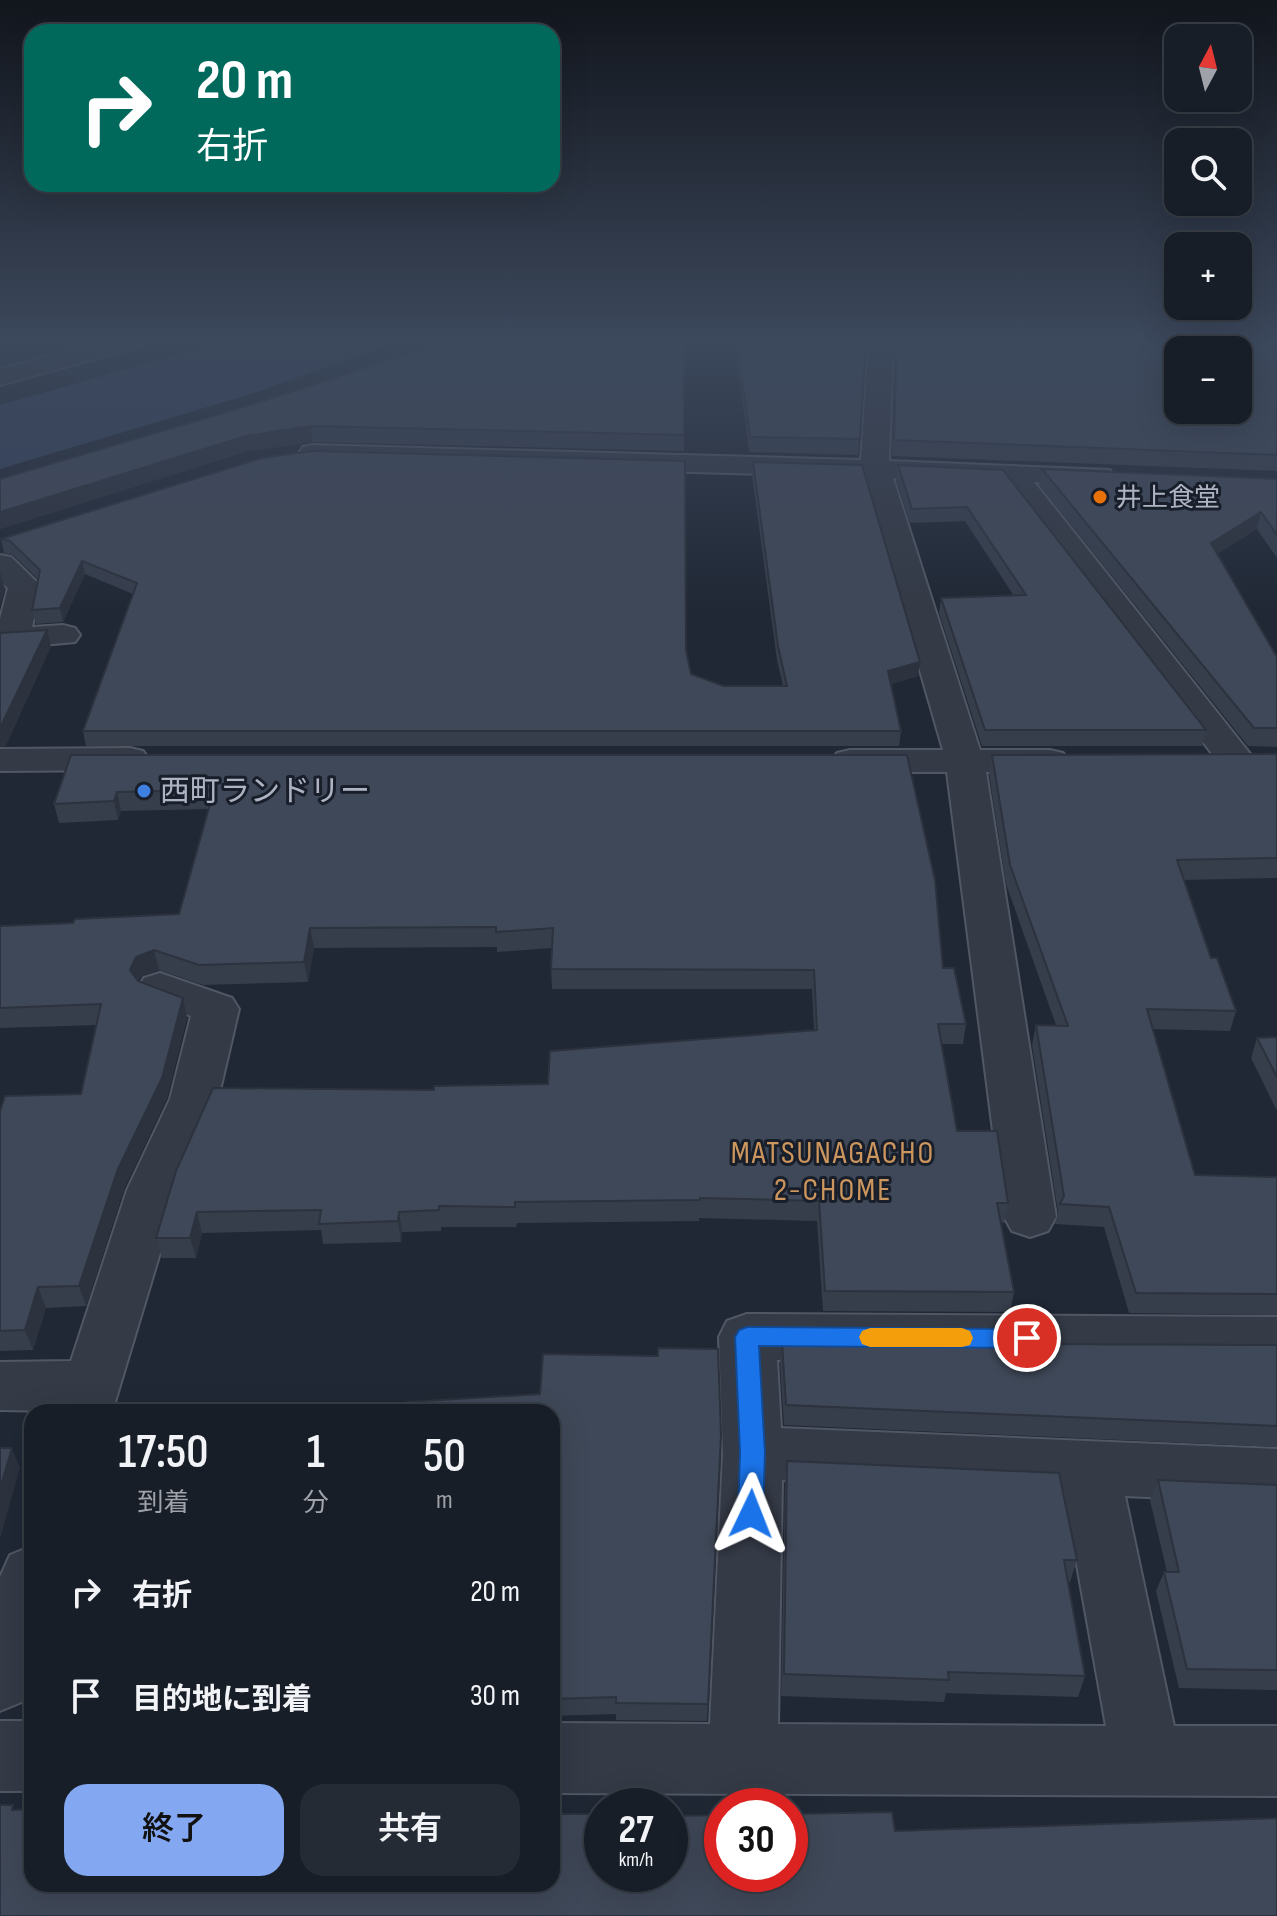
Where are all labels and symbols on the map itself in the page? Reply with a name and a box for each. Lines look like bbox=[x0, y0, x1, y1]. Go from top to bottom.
north arrow bbox=[1164, 24, 1252, 112]
place label: 井上食堂 bbox=[1116, 483, 1220, 514]
marker: 井上食堂 bbox=[1091, 488, 1109, 506]
place label: 西町ランドリー bbox=[160, 774, 370, 810]
marker: 西町ランドリー bbox=[135, 782, 153, 800]
district label: MATSUNAGACHO 2-CHOME bbox=[731, 1134, 935, 1210]
pin bbox=[993, 1304, 1061, 1372]
position arrow bbox=[709, 1472, 793, 1556]
speed limit sign: 30 bbox=[704, 1788, 808, 1892]

